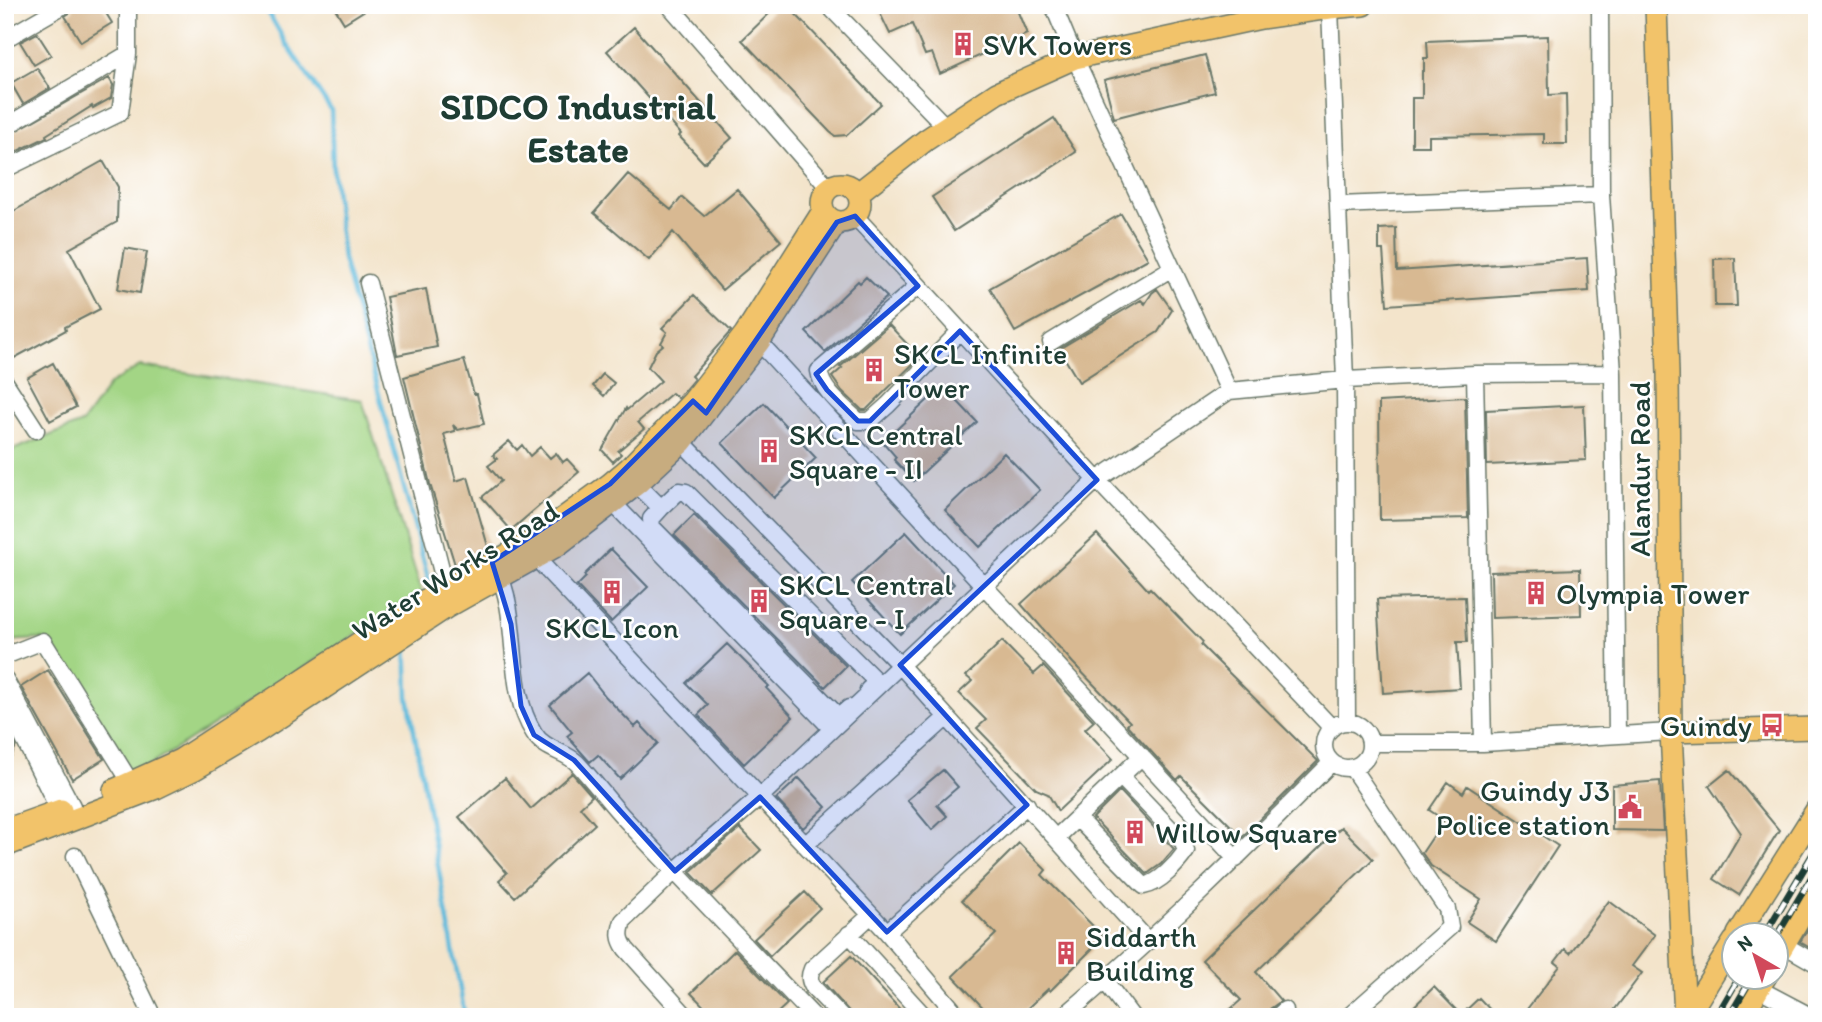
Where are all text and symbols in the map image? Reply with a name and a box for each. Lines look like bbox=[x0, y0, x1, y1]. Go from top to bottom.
place label: SVK Towers bbox=[983, 26, 1132, 63]
building icon: SVK Towers bbox=[949, 30, 977, 58]
district label: SIDCO Industrial Estate bbox=[440, 84, 716, 171]
place label: SKCL Infinite Tower bbox=[894, 335, 1067, 406]
building icon: SKCL Infinite Tower bbox=[860, 356, 888, 384]
street label: Alandur Road bbox=[1621, 381, 1658, 557]
place label: SKCL Central Square - II bbox=[789, 416, 963, 487]
building icon: SKCL Central Square - II bbox=[755, 437, 783, 465]
street label: Water Works Road bbox=[345, 492, 565, 648]
place label: SKCL Central Square - I bbox=[779, 566, 953, 637]
place label: Olympia Tower bbox=[1556, 575, 1749, 612]
building icon: SKCL Icon bbox=[598, 578, 626, 606]
building icon: Olympia Tower bbox=[1522, 579, 1550, 607]
building icon: SKCL Central Square - I bbox=[745, 587, 773, 615]
place label: SKCL Icon bbox=[545, 609, 679, 646]
place label: Guindy bbox=[1660, 707, 1752, 744]
bus stop icon: Guindy bbox=[1758, 711, 1786, 739]
place label: Guindy J3 Police station bbox=[1436, 772, 1610, 843]
public building icon: Guindy J3 Police station bbox=[1616, 793, 1644, 821]
place label: Willow Square bbox=[1155, 814, 1338, 851]
building icon: Willow Square bbox=[1121, 818, 1149, 846]
place label: Siddarth Building bbox=[1086, 918, 1196, 989]
north arrow bbox=[1720, 920, 1790, 990]
text: N bbox=[1732, 930, 1757, 956]
building icon: Siddarth Building bbox=[1052, 939, 1080, 967]

